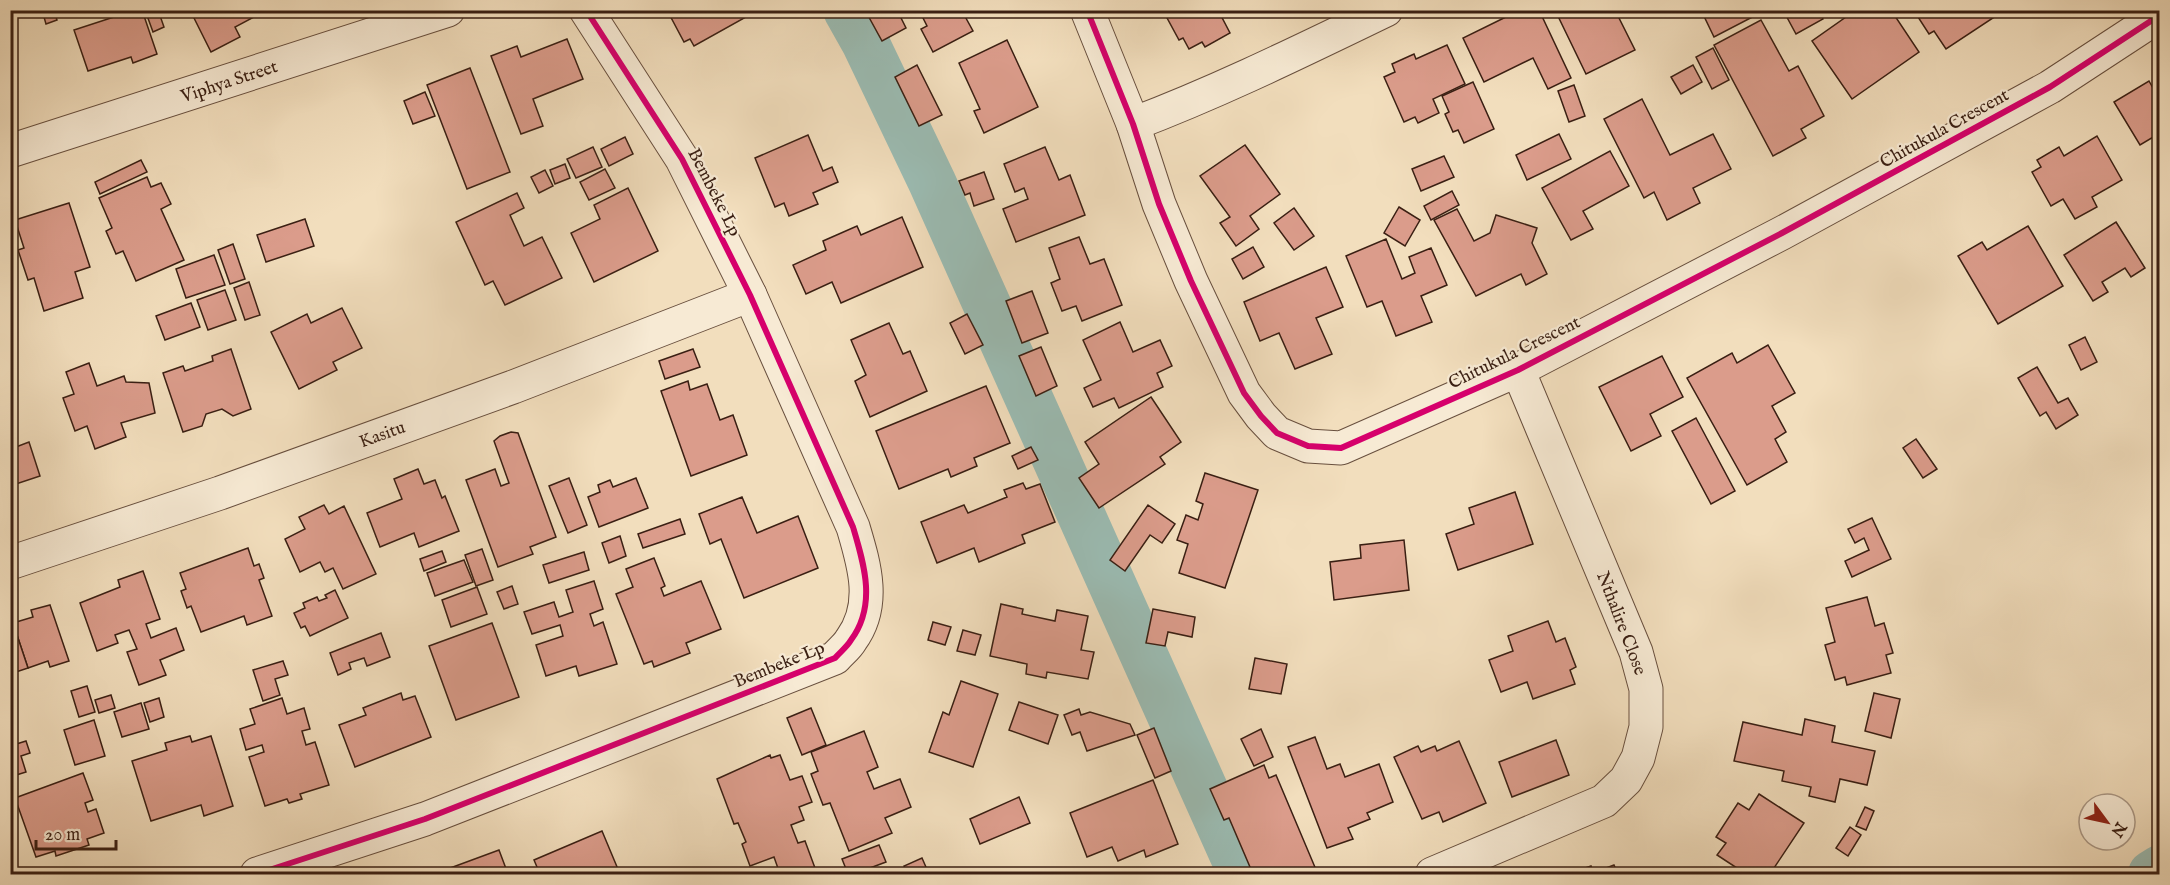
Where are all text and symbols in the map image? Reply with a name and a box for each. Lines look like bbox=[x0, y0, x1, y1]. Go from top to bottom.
street label: Viphya Street bbox=[177, 56, 281, 109]
street label: Chitukula Crescent bbox=[1876, 84, 2013, 174]
street label: Bembeke Lp bbox=[682, 145, 746, 241]
street label: Chitukula Crescent bbox=[1445, 311, 1584, 395]
street label: Kasitu bbox=[356, 416, 409, 454]
street label: Nthalire Close bbox=[1590, 568, 1651, 679]
street label: Bembeke Lp bbox=[731, 637, 829, 694]
north arrow bbox=[2077, 792, 2137, 852]
scale bar bbox=[36, 813, 116, 851]
text: N bbox=[2106, 817, 2131, 840]
text: 20 m bbox=[45, 824, 80, 847]

